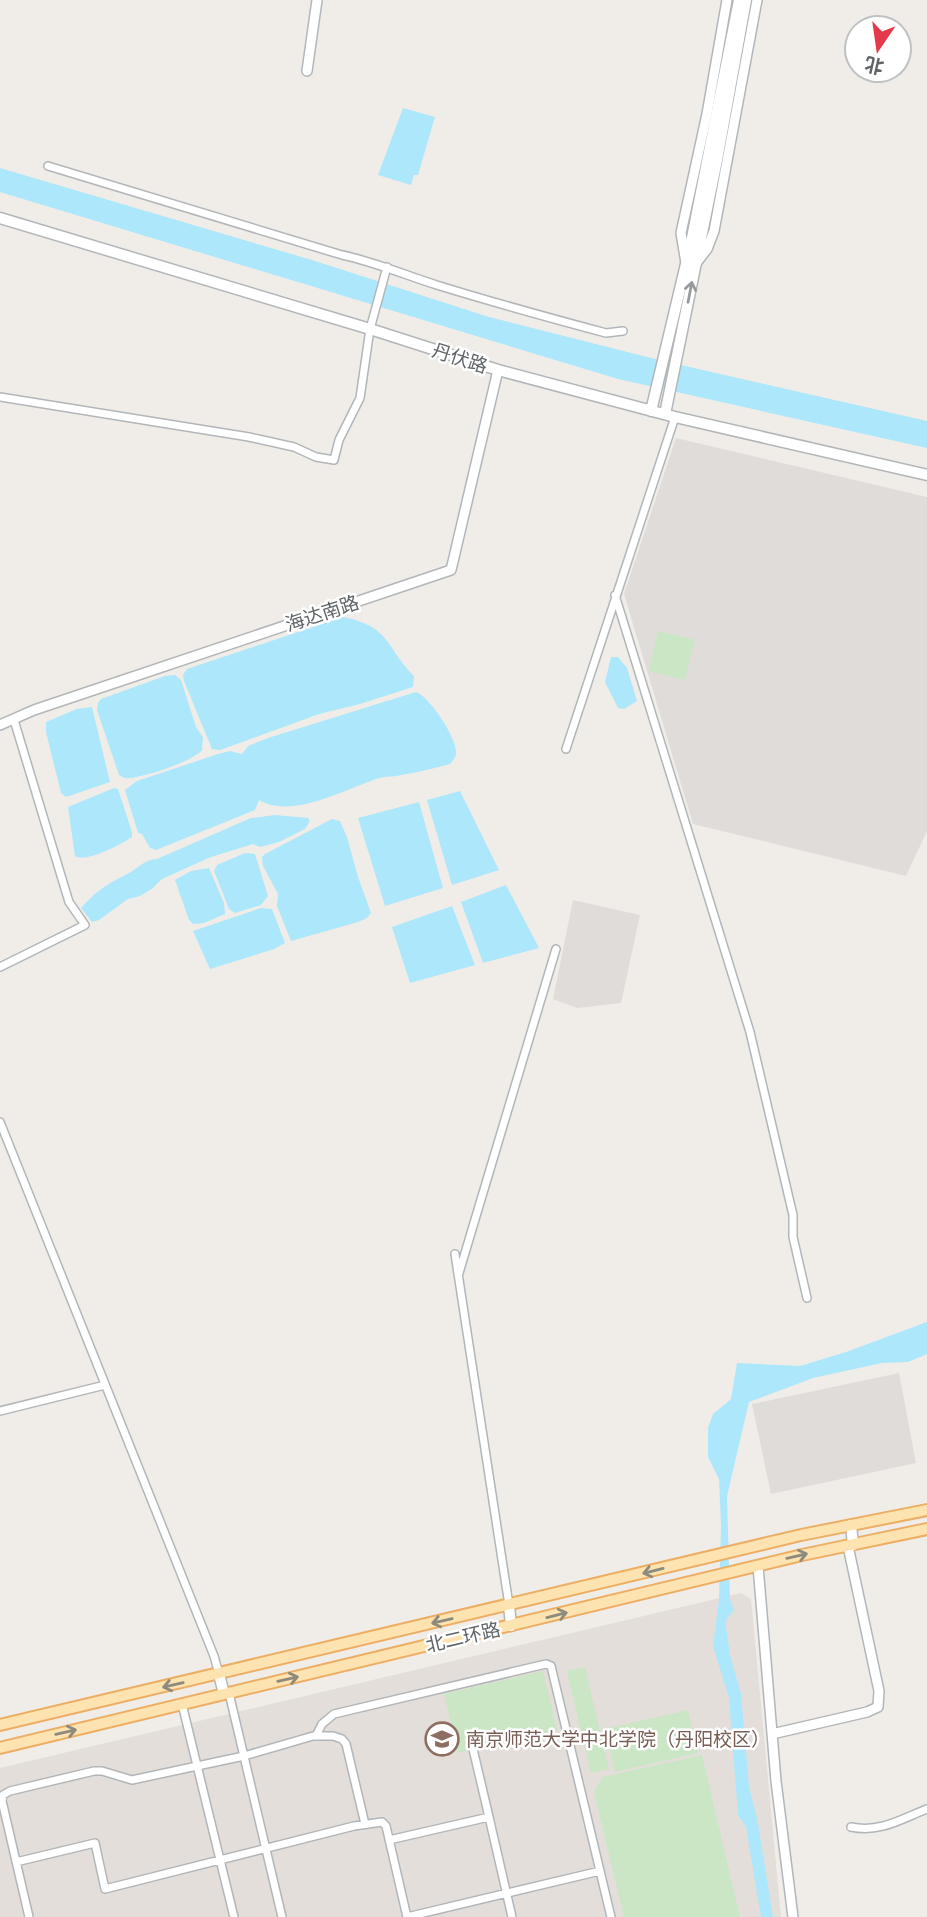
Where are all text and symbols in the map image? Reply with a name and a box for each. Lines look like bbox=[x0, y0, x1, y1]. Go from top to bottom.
north arrow bbox=[843, 14, 913, 84]
text: 北 bbox=[862, 51, 886, 80]
one-way arrow bbox=[684, 281, 697, 304]
street label: 丹伏路 bbox=[429, 337, 491, 379]
street label: 海达南路 bbox=[282, 589, 362, 637]
one-way arrow bbox=[785, 1549, 808, 1563]
one-way arrow bbox=[642, 1565, 665, 1578]
one-way arrow bbox=[545, 1607, 567, 1620]
one-way arrow bbox=[431, 1615, 454, 1629]
street label: 北二环路 bbox=[423, 1616, 503, 1658]
one-way arrow bbox=[276, 1672, 299, 1685]
one-way arrow bbox=[162, 1679, 185, 1692]
school or university icon: 南京师范大学中北学院（丹阳校区） bbox=[423, 1720, 461, 1758]
one-way arrow bbox=[54, 1725, 77, 1738]
place label: 南京师范大学中北学院（丹阳校区） bbox=[466, 1726, 770, 1752]

